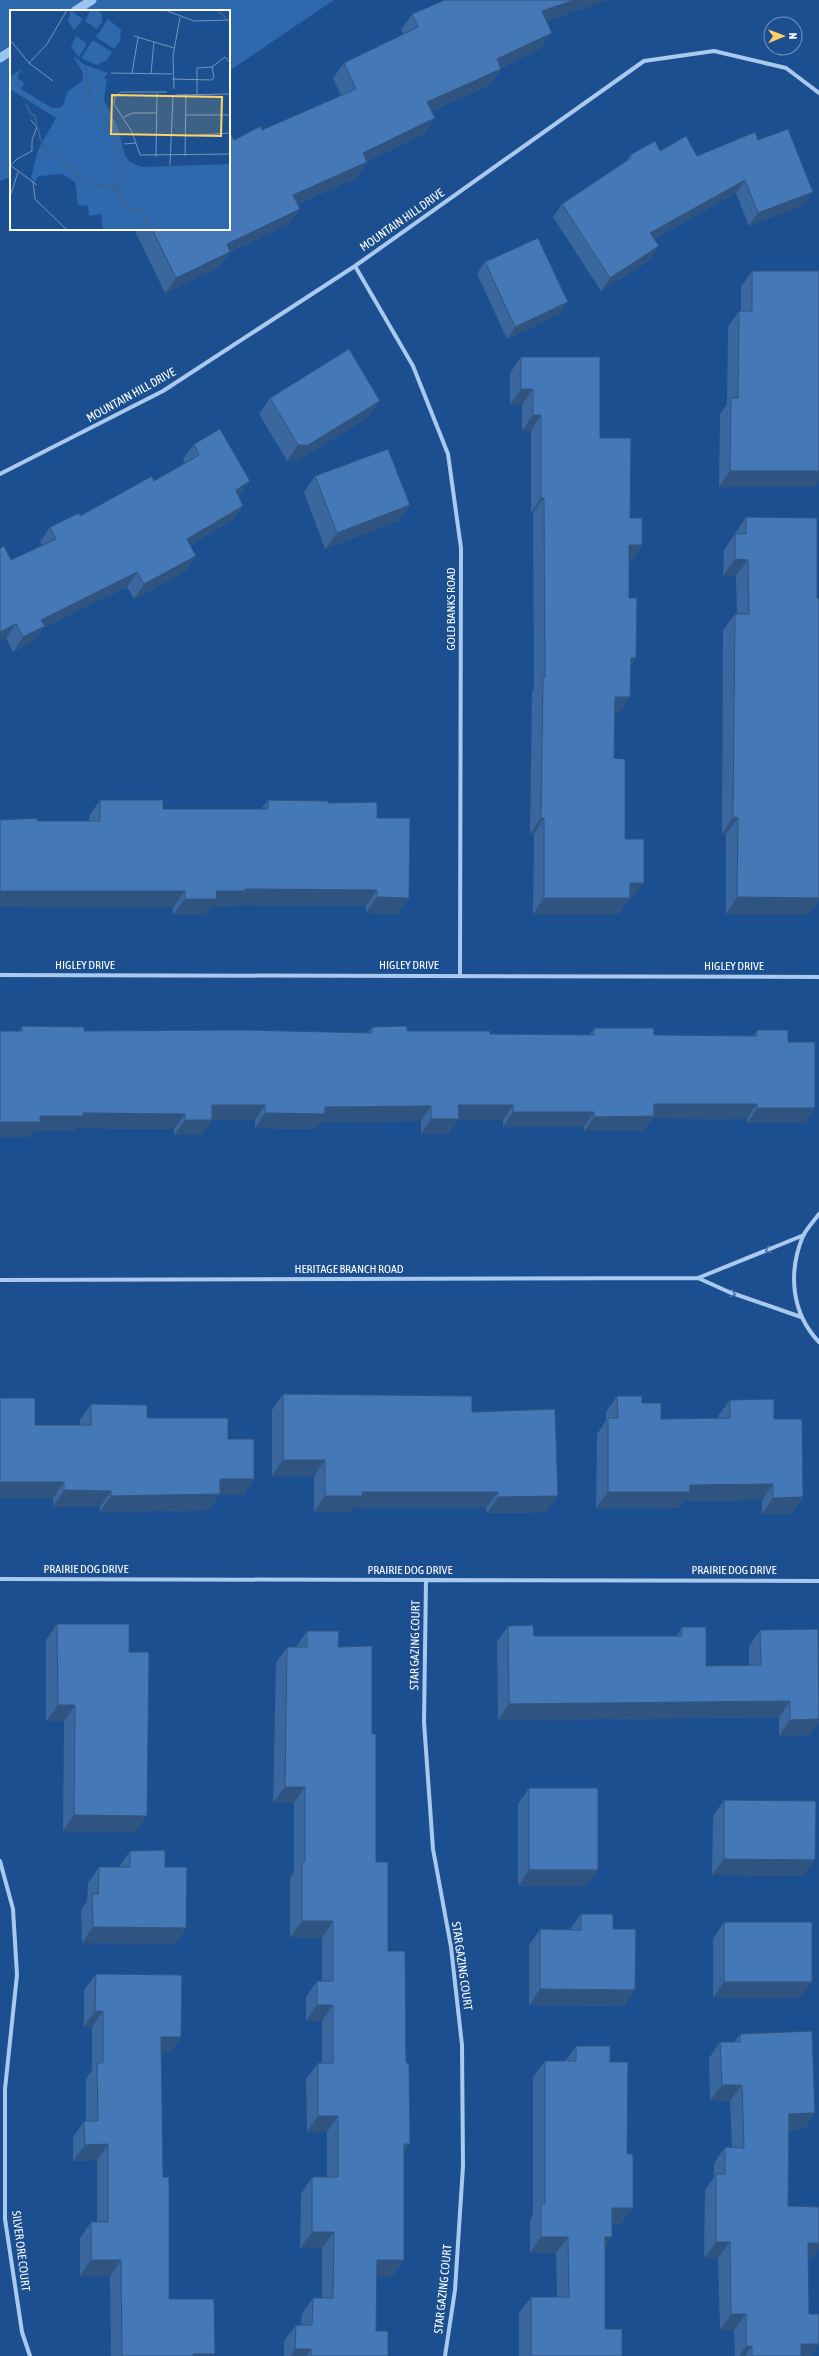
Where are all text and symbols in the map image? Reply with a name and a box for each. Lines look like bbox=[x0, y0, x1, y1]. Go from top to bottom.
inset map bbox=[10, 10, 230, 230]
north arrow bbox=[763, 16, 803, 56]
text: N bbox=[787, 32, 799, 39]
street label: MOUNTAIN HILL DRIVE bbox=[357, 186, 447, 254]
street label: MOUNTAIN HILL DRIVE bbox=[84, 365, 178, 425]
street label: GOLD BANKS ROAD bbox=[444, 567, 458, 651]
street label: HIGLEY DRIVE bbox=[55, 958, 115, 972]
street label: HIGLEY DRIVE bbox=[379, 958, 439, 972]
street label: HIGLEY DRIVE bbox=[704, 959, 764, 973]
one-way arrow bbox=[764, 1245, 772, 1253]
street label: HERITAGE BRANCH ROAD bbox=[294, 1262, 404, 1276]
one-way arrow bbox=[730, 1289, 737, 1297]
street label: PRAIRIE DOG DRIVE bbox=[43, 1562, 129, 1576]
street label: PRAIRIE DOG DRIVE bbox=[367, 1563, 453, 1577]
street label: PRAIRIE DOG DRIVE bbox=[691, 1563, 777, 1577]
street label: STAR GAZING COURT bbox=[407, 1599, 423, 1690]
street label: STAR GAZING COURT bbox=[449, 1921, 475, 2012]
street label: SILVER ORE COURT bbox=[9, 2210, 33, 2293]
street label: STAR GAZING COURT bbox=[431, 2243, 455, 2334]

